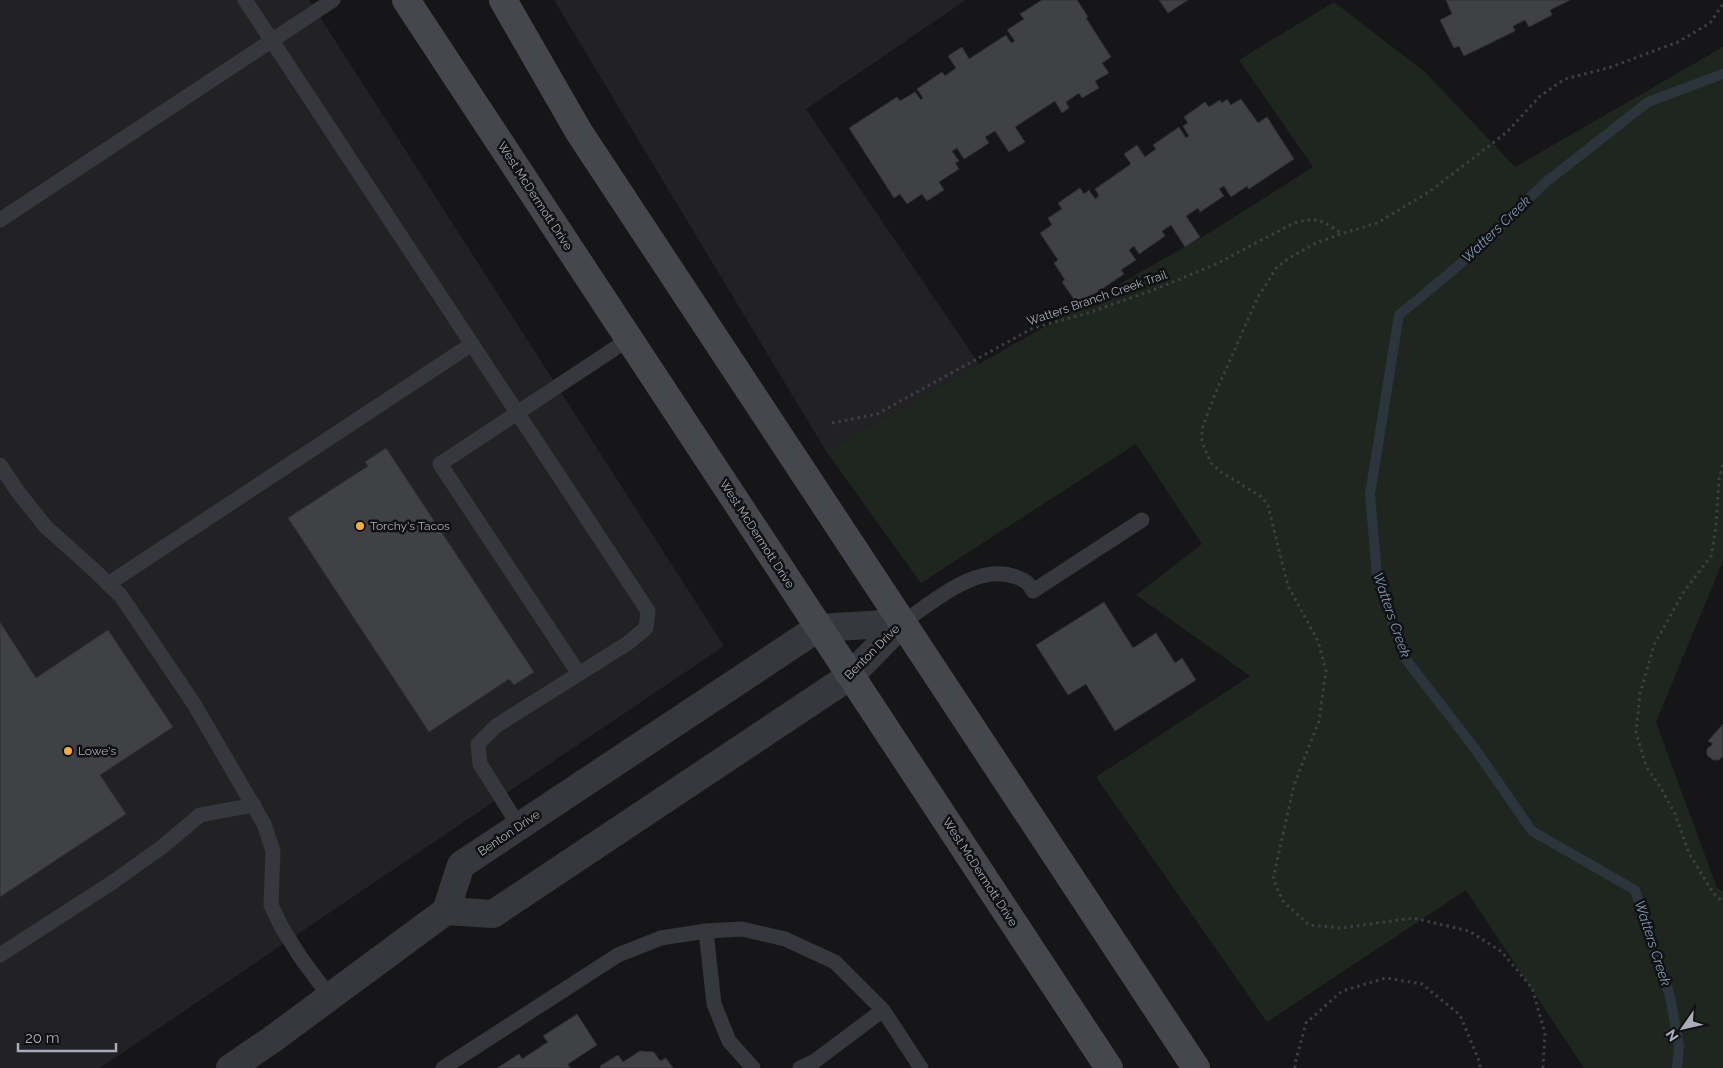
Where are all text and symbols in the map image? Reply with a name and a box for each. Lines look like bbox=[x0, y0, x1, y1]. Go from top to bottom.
street label: West McDermott Drive bbox=[495, 139, 575, 253]
water label: Watters Creek bbox=[1458, 192, 1534, 266]
street label: Watters Branch Creek Trail bbox=[1025, 267, 1170, 329]
street label: West McDermott Drive bbox=[717, 477, 797, 591]
place label: Torchy's Tacos bbox=[370, 519, 450, 533]
marker: Torchy's Tacos bbox=[354, 520, 366, 532]
water label: Watters Creek bbox=[1370, 570, 1414, 660]
street label: Benton Drive bbox=[842, 622, 902, 682]
place label: Lowe's bbox=[78, 744, 116, 758]
marker: Lowe's bbox=[62, 745, 74, 757]
street label: Benton Drive bbox=[475, 807, 543, 859]
street label: West McDermott Drive bbox=[940, 815, 1020, 929]
water label: Watters Creek bbox=[1632, 898, 1675, 988]
north arrow bbox=[1658, 1003, 1708, 1053]
scale bar bbox=[18, 1020, 115, 1052]
text: N bbox=[1663, 1026, 1682, 1044]
text: 20 m bbox=[25, 1029, 60, 1047]

